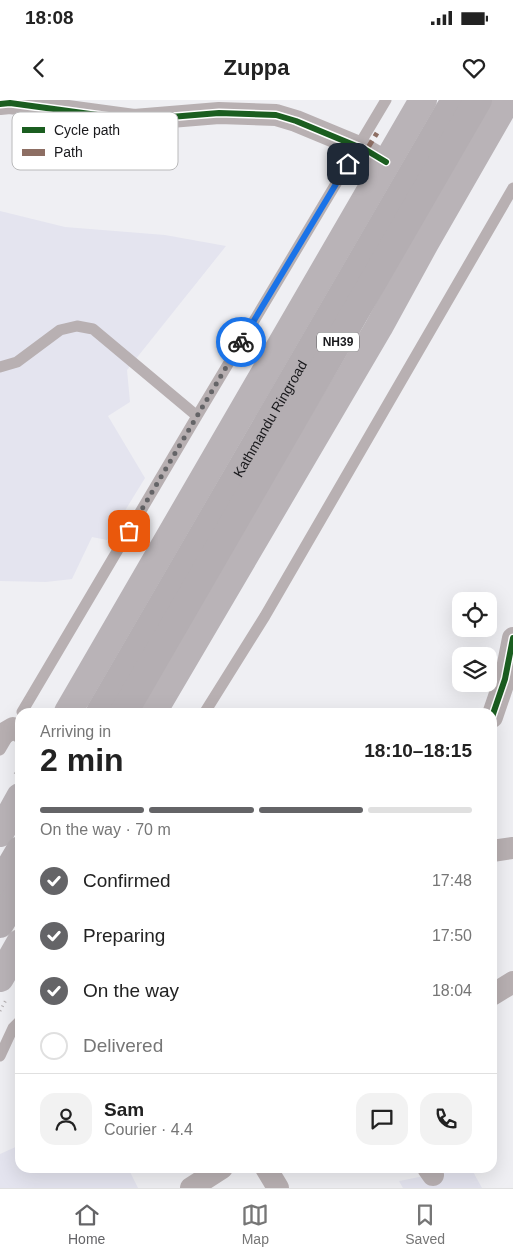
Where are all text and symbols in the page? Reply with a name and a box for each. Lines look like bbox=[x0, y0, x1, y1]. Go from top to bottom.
text: 18:08 bbox=[25, 7, 74, 28]
icon: back bbox=[25, 54, 53, 82]
icon: heart bbox=[460, 54, 488, 82]
text: Zuppa bbox=[224, 55, 290, 80]
legend bbox=[12, 112, 178, 170]
text: Cycle path bbox=[54, 122, 120, 138]
pin bbox=[327, 143, 369, 185]
text: Path bbox=[54, 144, 83, 160]
icon: home bbox=[334, 150, 362, 178]
courier bbox=[216, 317, 266, 367]
icon: bike bbox=[227, 328, 255, 356]
road number: NH39 bbox=[317, 332, 359, 352]
street label: Kathmandu Ringroad bbox=[230, 357, 310, 480]
pin bbox=[108, 510, 150, 552]
icon: bag bbox=[115, 517, 143, 545]
map controls bbox=[452, 592, 497, 692]
button: locate bbox=[452, 592, 497, 637]
button: layers bbox=[452, 647, 497, 692]
text: Arriving in bbox=[40, 723, 111, 740]
text: 18:10–18:15 bbox=[364, 740, 472, 761]
text: 2 min bbox=[40, 742, 124, 778]
text: On the way · 70 m bbox=[40, 821, 171, 838]
icon: check bbox=[40, 867, 68, 895]
text: Confirmed bbox=[83, 870, 171, 891]
text: 17:48 bbox=[432, 872, 472, 889]
icon: check bbox=[40, 922, 68, 950]
text: Preparing bbox=[83, 925, 165, 946]
text: 17:50 bbox=[432, 927, 472, 944]
icon: check bbox=[40, 977, 68, 1005]
text: On the way bbox=[83, 980, 179, 1001]
text: 18:04 bbox=[432, 982, 472, 999]
text: Delivered bbox=[83, 1035, 163, 1056]
button: person bbox=[40, 1093, 92, 1145]
button: chat bbox=[356, 1093, 408, 1145]
button: phone bbox=[420, 1093, 472, 1145]
text: Sam bbox=[104, 1099, 144, 1120]
text: Courier · 4.4 bbox=[104, 1121, 193, 1138]
tab: Home bbox=[68, 1201, 105, 1247]
tab: Map bbox=[241, 1201, 269, 1247]
tab: Saved bbox=[405, 1201, 445, 1247]

